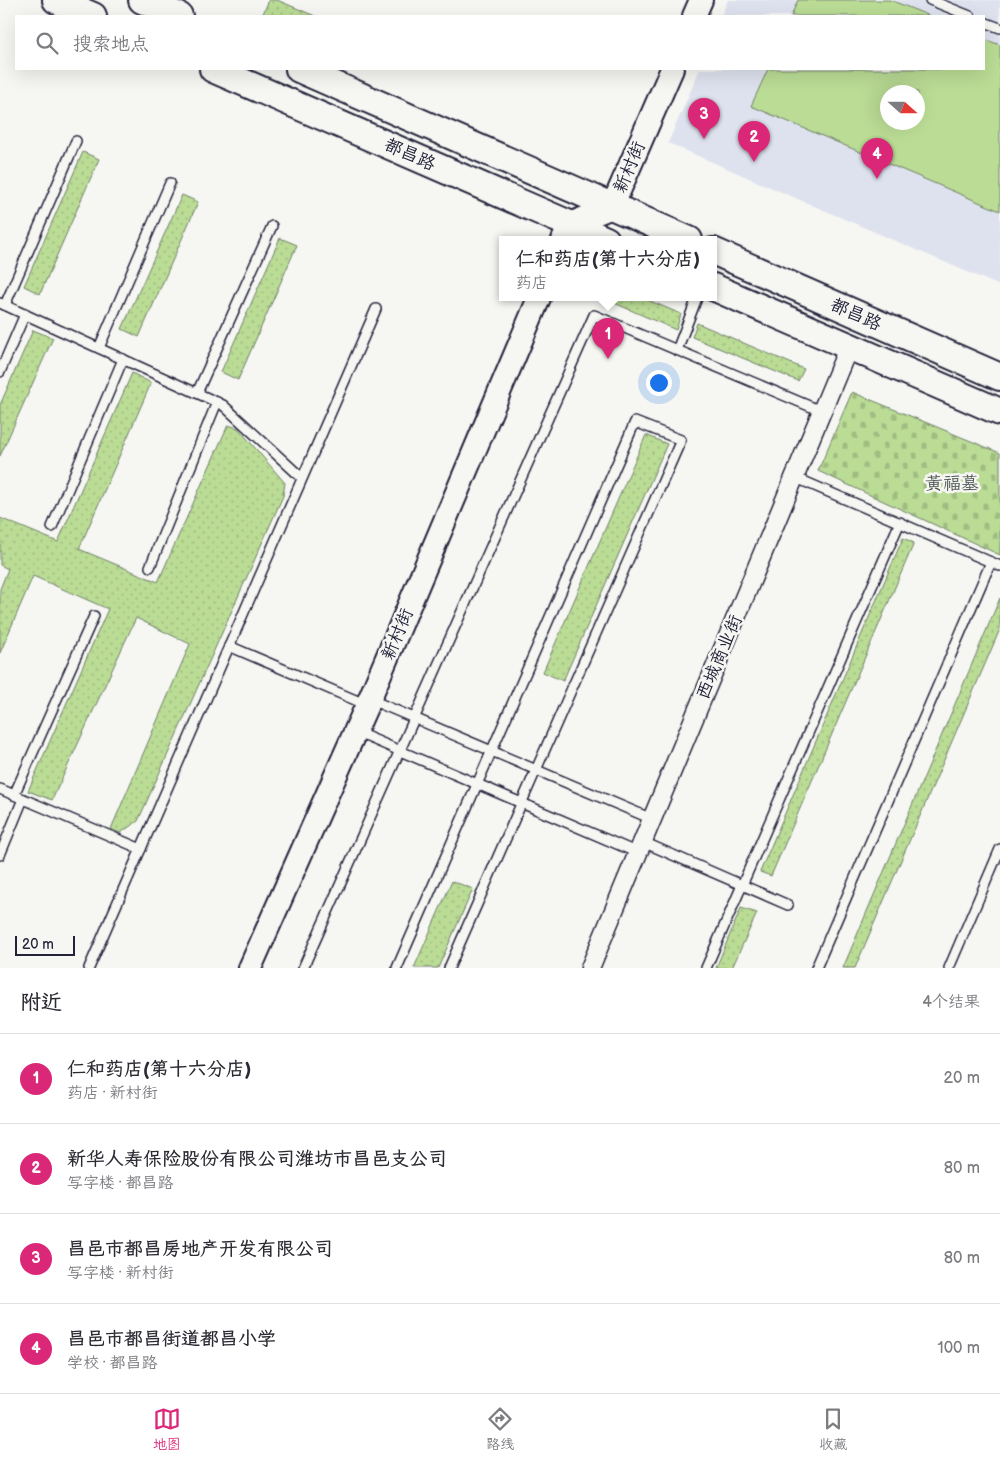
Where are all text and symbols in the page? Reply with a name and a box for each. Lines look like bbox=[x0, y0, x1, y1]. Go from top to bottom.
search box bbox=[15, 15, 985, 70]
icon: search bbox=[33, 29, 61, 57]
text: 搜索地点 bbox=[73, 33, 149, 56]
north arrow bbox=[880, 85, 925, 130]
pin: 3 bbox=[688, 98, 720, 139]
pin: 2 bbox=[738, 121, 770, 162]
street label: 都昌路 bbox=[380, 133, 439, 175]
street label: 新村街 bbox=[609, 138, 650, 196]
pin: 4 bbox=[861, 138, 893, 179]
popup bbox=[499, 236, 717, 301]
text: 仁和药店(第十六分店) bbox=[516, 248, 700, 271]
text: 药店 bbox=[516, 274, 548, 293]
street label: 都昌路 bbox=[826, 293, 885, 335]
pin: 1 bbox=[592, 318, 624, 359]
your location bbox=[646, 370, 672, 396]
park label: 黄福墓 bbox=[925, 473, 979, 494]
street label: 新村街 bbox=[377, 605, 418, 663]
street label: 西城商业街 bbox=[692, 612, 747, 703]
scale bar bbox=[15, 933, 75, 956]
text: 20 m bbox=[22, 936, 54, 953]
text: 附近 bbox=[20, 990, 62, 1015]
text: 4个结果 bbox=[922, 993, 980, 1012]
text: 仁和药店(第十六分店) bbox=[67, 1058, 251, 1081]
text: 1 bbox=[33, 1069, 39, 1088]
text: 20 m bbox=[944, 1069, 980, 1088]
text: 药店 · 新村街 bbox=[67, 1084, 157, 1103]
text: 新华人寿保险股份有限公司潍坊市昌邑支公司 bbox=[67, 1148, 447, 1171]
text: 2 bbox=[31, 1159, 41, 1178]
text: 80 m bbox=[944, 1159, 980, 1178]
text: 写字楼 · 都昌路 bbox=[67, 1174, 173, 1193]
text: 昌邑市都昌房地产开发有限公司 bbox=[67, 1238, 333, 1261]
text: 3 bbox=[31, 1249, 41, 1268]
text: 80 m bbox=[944, 1249, 980, 1268]
text: 写字楼 · 新村街 bbox=[67, 1264, 173, 1283]
text: 昌邑市都昌街道都昌小学 bbox=[67, 1328, 276, 1351]
text: 4 bbox=[31, 1339, 41, 1358]
text: 100 m bbox=[937, 1339, 980, 1358]
text: 学校 · 都昌路 bbox=[67, 1354, 157, 1373]
tab: 地图 bbox=[153, 1405, 181, 1453]
tab: 路线 bbox=[486, 1405, 514, 1453]
tab: 收藏 bbox=[819, 1405, 847, 1453]

